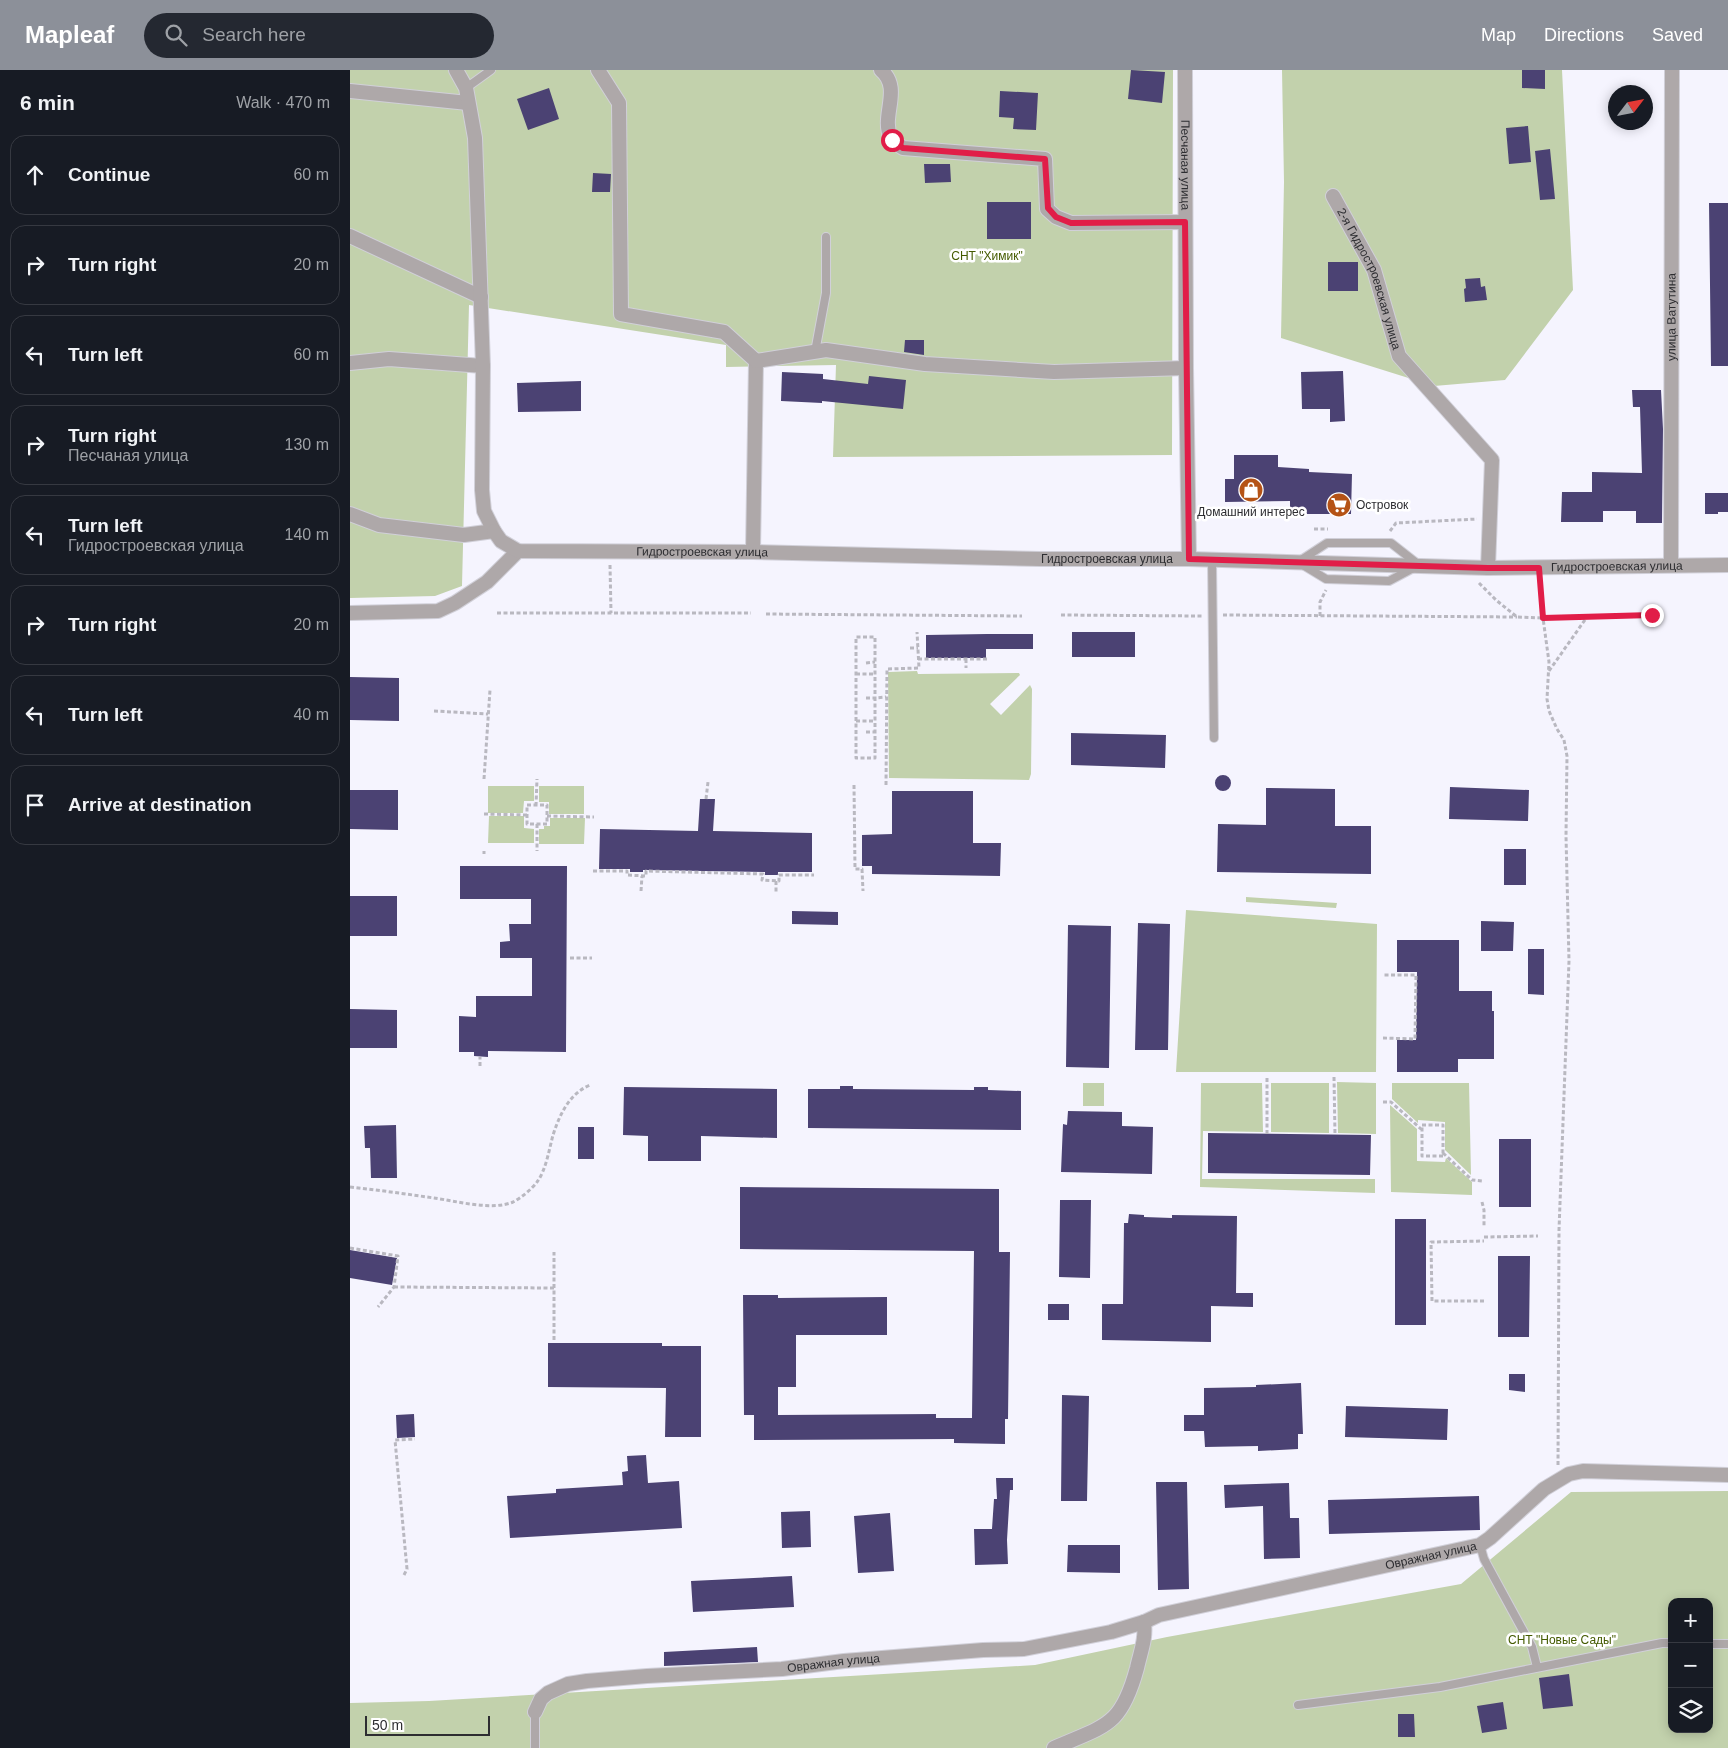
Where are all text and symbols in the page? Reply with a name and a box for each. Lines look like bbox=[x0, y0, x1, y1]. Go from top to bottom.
search box bbox=[144, 13, 494, 58]
text: Mapleaf bbox=[25, 21, 114, 48]
icon: search bbox=[162, 21, 190, 49]
text: Search here bbox=[202, 24, 306, 45]
text: Map bbox=[1481, 25, 1516, 45]
text: Directions bbox=[1544, 25, 1624, 45]
text: Saved bbox=[1652, 25, 1703, 45]
north arrow bbox=[1608, 85, 1653, 130]
text: 6 min bbox=[20, 91, 75, 114]
text: Walk · 470 m bbox=[236, 94, 330, 111]
street label: Песчаная улица bbox=[1178, 120, 1192, 211]
route start bbox=[881, 129, 904, 152]
icon: ahead bbox=[21, 161, 49, 189]
text: Continue bbox=[68, 164, 150, 185]
text: 60 m bbox=[293, 166, 329, 183]
street label: 2-я Гидростроевская улица bbox=[1334, 206, 1404, 352]
park label: СНТ "Химик" bbox=[951, 249, 1023, 263]
icon: right bbox=[21, 251, 49, 279]
text: Turn right bbox=[68, 254, 156, 275]
text: 20 m bbox=[293, 256, 329, 273]
street label: улица Ватутина bbox=[1664, 273, 1679, 361]
icon: left bbox=[21, 341, 49, 369]
text: Turn left bbox=[68, 344, 143, 365]
text: 60 m bbox=[293, 346, 329, 363]
text: Turn right bbox=[68, 425, 156, 446]
icon: right bbox=[21, 431, 49, 459]
text: 130 m bbox=[285, 436, 329, 453]
text: Песчаная улица bbox=[68, 447, 188, 464]
shop icon: Домашний интерес bbox=[1238, 477, 1264, 503]
supermarket icon: Островок bbox=[1326, 492, 1352, 518]
place label: Островок bbox=[1356, 498, 1409, 512]
place label: Домашний интерес bbox=[1197, 505, 1305, 519]
text: Turn left bbox=[68, 515, 143, 536]
icon: left bbox=[21, 521, 49, 549]
text: 140 m bbox=[285, 526, 329, 543]
text: Гидростроевская улица bbox=[68, 537, 244, 554]
street label: Гидростроевская улица bbox=[636, 545, 768, 559]
street label: Гидростроевская улица bbox=[1041, 552, 1173, 566]
street label: Гидростроевская улица bbox=[1551, 559, 1683, 574]
route end bbox=[1641, 604, 1664, 627]
icon: right bbox=[21, 611, 49, 639]
text: Turn right bbox=[68, 614, 156, 635]
text: 20 m bbox=[293, 616, 329, 633]
icon: left bbox=[21, 701, 49, 729]
text: Turn left bbox=[68, 704, 143, 725]
text: 40 m bbox=[293, 706, 329, 723]
icon: arrive bbox=[21, 791, 49, 819]
text: Arrive at destination bbox=[68, 794, 252, 815]
street label: Овражная улица bbox=[1384, 1539, 1478, 1572]
map controls bbox=[1668, 1598, 1713, 1733]
button: + bbox=[1668, 1598, 1713, 1643]
park label: СНТ "Новые Сады" bbox=[1508, 1633, 1616, 1647]
button: − bbox=[1668, 1643, 1713, 1688]
street label: Овражная улица bbox=[786, 1651, 881, 1675]
button: layers bbox=[1668, 1688, 1713, 1733]
scale bar bbox=[365, 1713, 490, 1736]
text: 50 m bbox=[372, 1717, 403, 1733]

